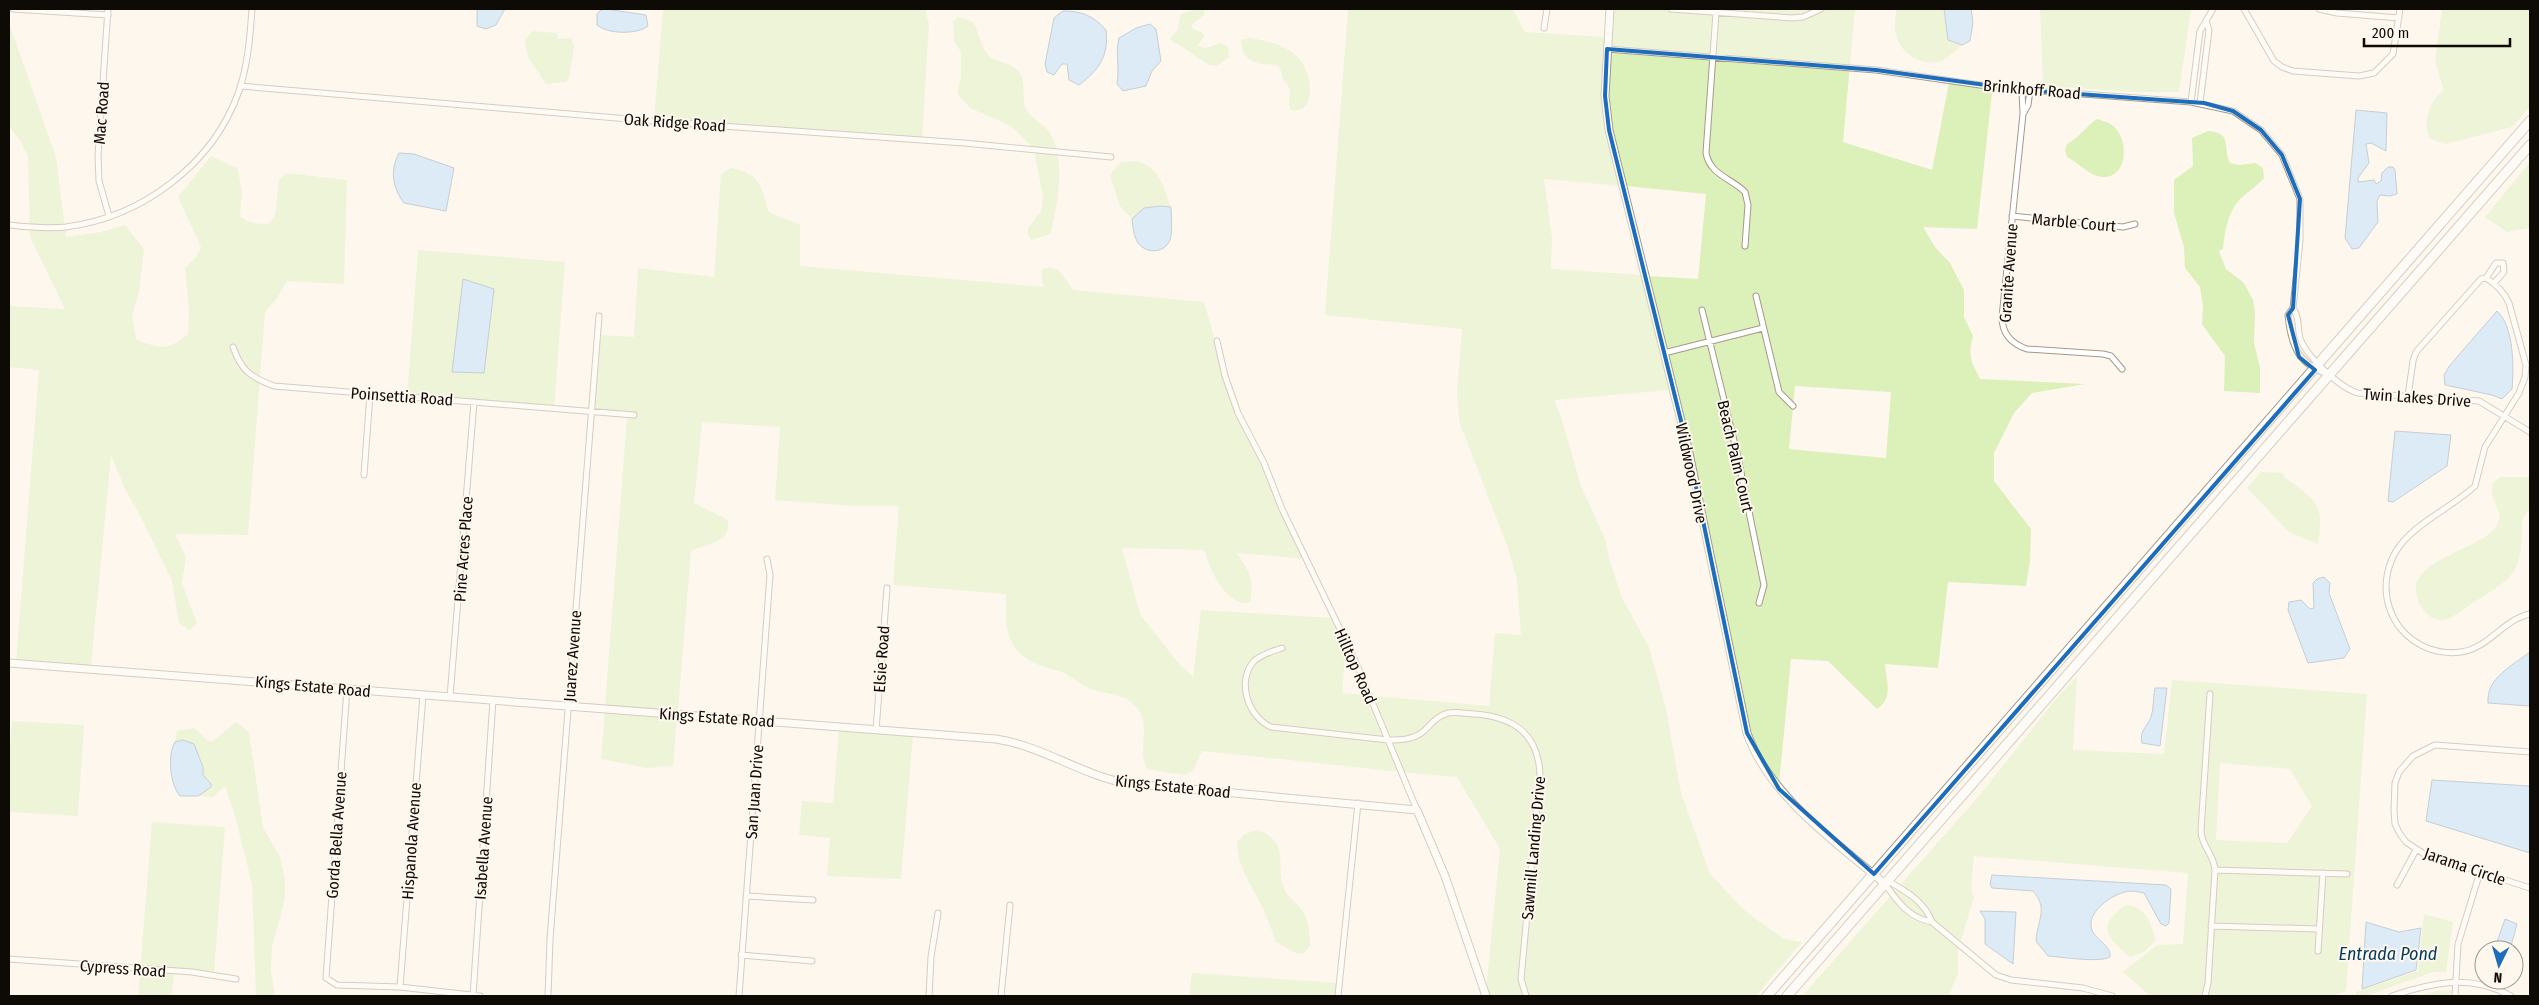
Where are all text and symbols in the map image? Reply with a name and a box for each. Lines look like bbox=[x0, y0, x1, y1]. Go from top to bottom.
scale bar bbox=[2364, 15, 2510, 47]
text: 200 m bbox=[2372, 24, 2409, 42]
street label: Brinkhoff Road bbox=[1982, 76, 2082, 103]
street label: Mac Road bbox=[90, 81, 113, 145]
street label: Oak Ridge Road bbox=[623, 109, 727, 136]
street label: Marble Court bbox=[2031, 209, 2118, 236]
street label: Granite Avenue bbox=[1996, 223, 2021, 323]
street label: Poinsettia Road bbox=[350, 383, 454, 410]
street label: Twin Lakes Drive bbox=[2362, 384, 2472, 411]
street label: Beach Palm Court bbox=[1713, 398, 1758, 515]
street label: Wildwood Drive bbox=[1672, 421, 1711, 525]
street label: Pine Acres Place bbox=[450, 495, 477, 603]
street label: Juarez Avenue bbox=[560, 610, 585, 702]
street label: Elsie Road bbox=[870, 625, 893, 693]
street label: Hilltop Road bbox=[1330, 625, 1381, 707]
street label: Kings Estate Road bbox=[254, 672, 372, 701]
street label: Kings Estate Road bbox=[658, 704, 775, 731]
street label: San Juan Drive bbox=[742, 744, 767, 840]
street label: Gorda Bella Avenue bbox=[323, 771, 350, 899]
street label: Kings Estate Road bbox=[1114, 771, 1232, 802]
street label: Sawmill Landing Drive bbox=[1518, 775, 1549, 921]
street label: Hispanola Avenue bbox=[398, 782, 425, 900]
street label: Isabella Avenue bbox=[470, 796, 497, 900]
street label: Jarama Circle bbox=[2421, 844, 2508, 889]
north arrow bbox=[2474, 940, 2524, 990]
water label: Entrada Pond bbox=[2339, 943, 2438, 965]
street label: Cypress Road bbox=[79, 956, 167, 981]
text: N bbox=[2493, 969, 2503, 986]

